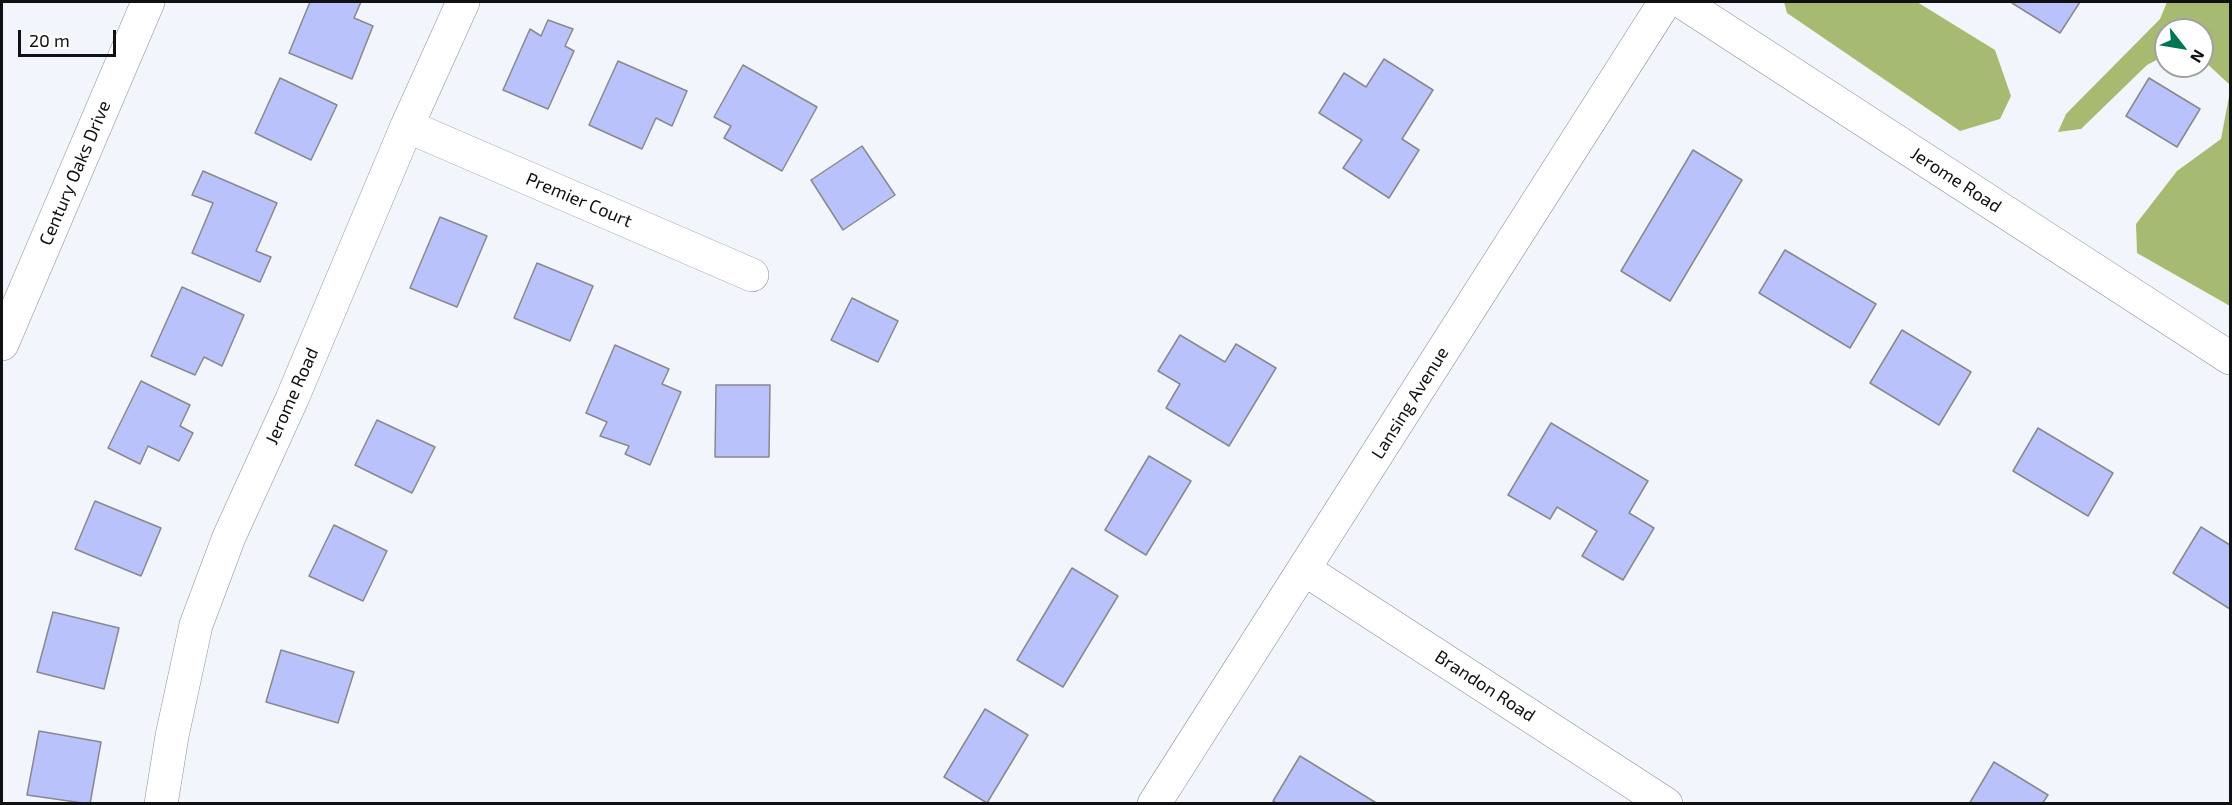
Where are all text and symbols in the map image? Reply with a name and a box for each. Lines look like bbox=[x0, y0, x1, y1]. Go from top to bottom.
scale bar bbox=[21, 18, 118, 56]
north arrow bbox=[2154, 18, 2214, 78]
text: 20 m bbox=[29, 29, 70, 51]
text: N bbox=[2187, 47, 2209, 66]
street label: Century Oaks Drive bbox=[35, 97, 115, 249]
street label: Jerome Road bbox=[1907, 143, 2005, 217]
street label: Premier Court bbox=[523, 168, 635, 232]
street label: Lansing Avenue bbox=[1367, 343, 1453, 463]
street label: Jerome Road bbox=[261, 344, 323, 448]
street label: Brandon Road bbox=[1431, 646, 1539, 726]

